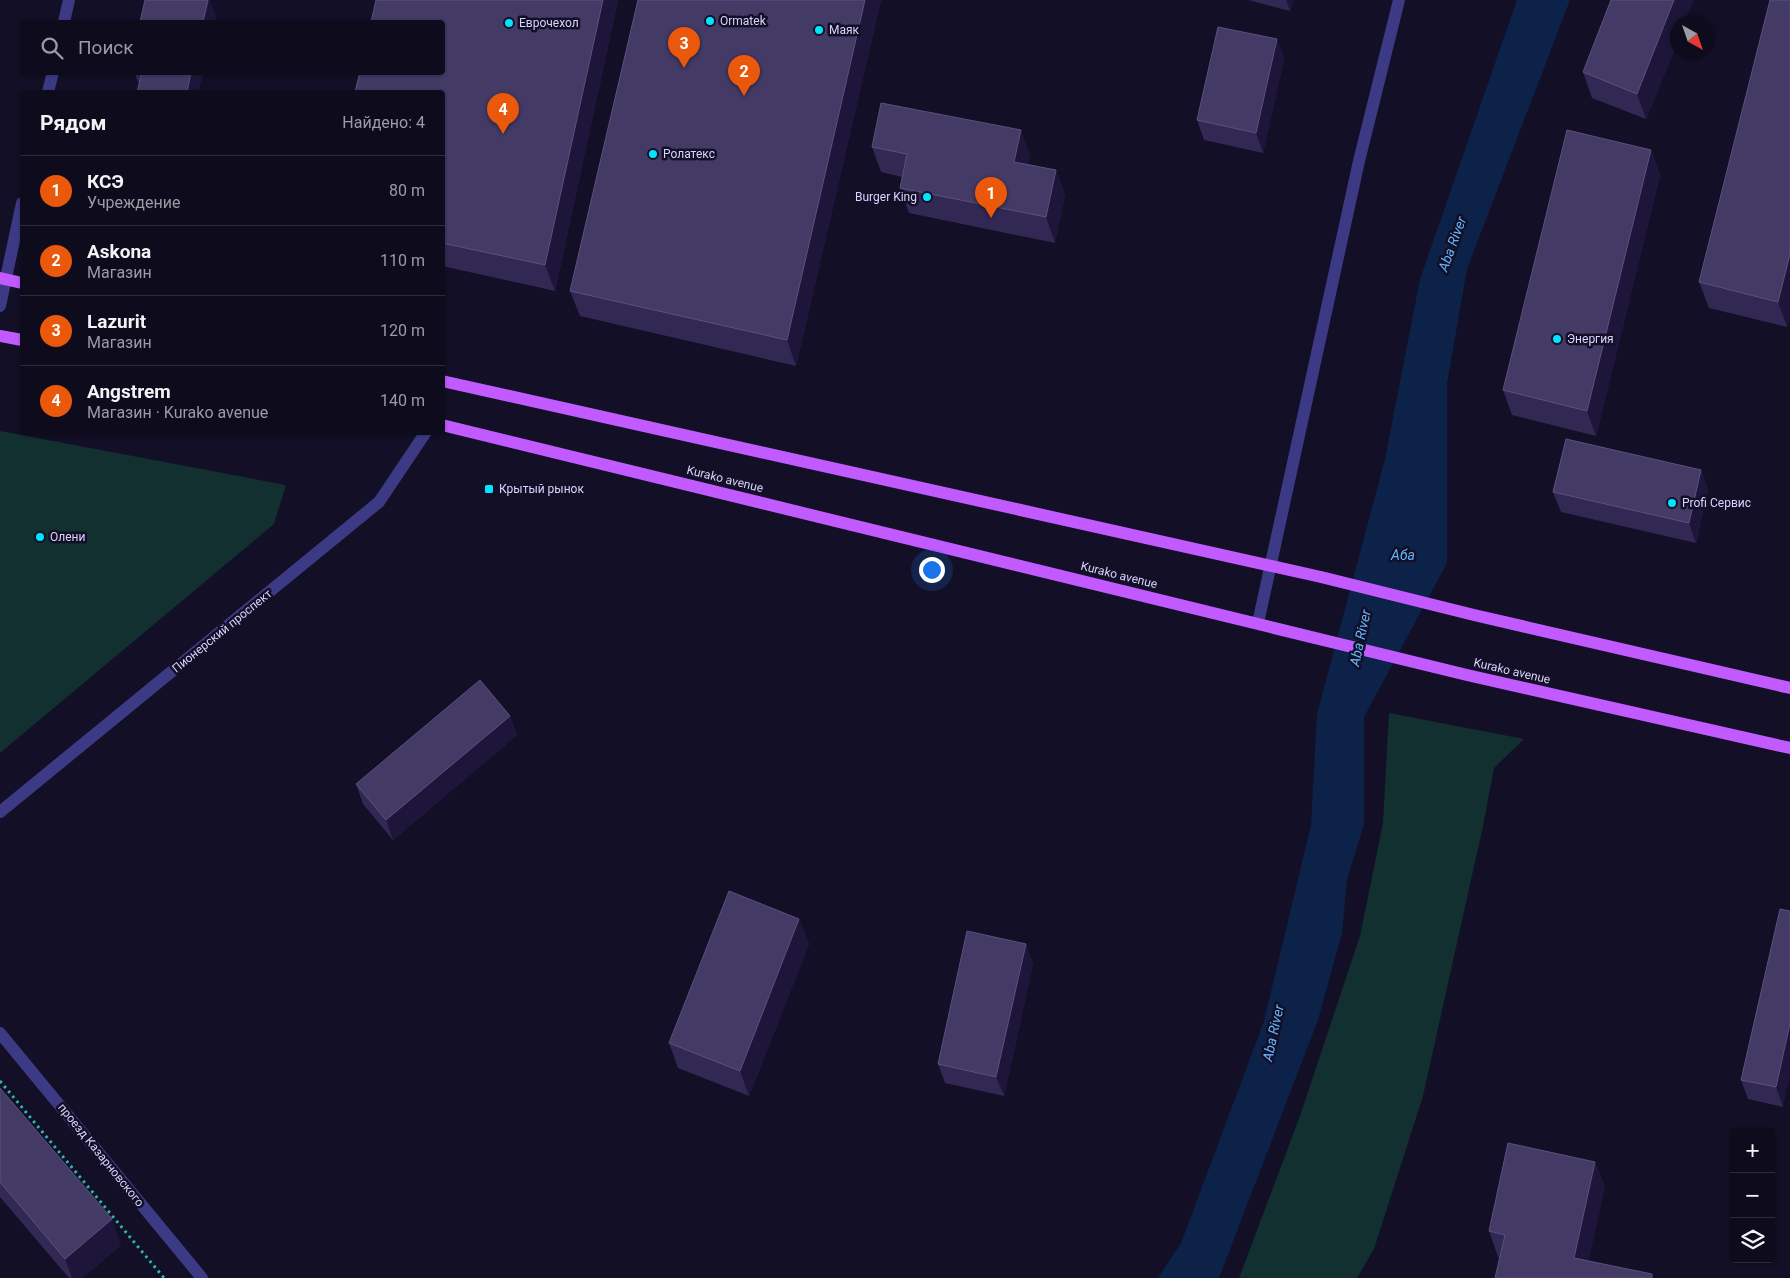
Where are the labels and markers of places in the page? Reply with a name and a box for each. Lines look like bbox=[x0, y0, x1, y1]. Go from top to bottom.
place label: Ormatek bbox=[720, 14, 767, 28]
marker: Ormatek bbox=[704, 15, 716, 27]
place label: Еврочехол bbox=[519, 16, 579, 30]
marker: Еврочехол bbox=[503, 17, 515, 29]
place label: Маяк bbox=[829, 23, 860, 37]
marker: Маяк bbox=[813, 24, 825, 36]
pin: 3 bbox=[668, 27, 700, 68]
pin: 2 bbox=[728, 55, 760, 96]
pin: 4 bbox=[487, 93, 519, 134]
place label: Ролатекс bbox=[663, 147, 715, 161]
marker: Ролатекс bbox=[647, 148, 659, 160]
pin: 1 bbox=[975, 177, 1007, 218]
place label: Burger King bbox=[855, 190, 917, 204]
marker: Burger King bbox=[921, 191, 933, 203]
place label: Энергия bbox=[1567, 332, 1614, 346]
marker: Энергия bbox=[1551, 333, 1563, 345]
place label: Крытый рынок bbox=[499, 482, 584, 496]
marker: Крытый рынок bbox=[483, 483, 495, 495]
place label: Profi Cервис bbox=[1682, 496, 1751, 510]
marker: Profi Cервис bbox=[1666, 497, 1678, 509]
place label: Олени bbox=[50, 530, 85, 544]
marker: Олени bbox=[34, 531, 46, 543]

